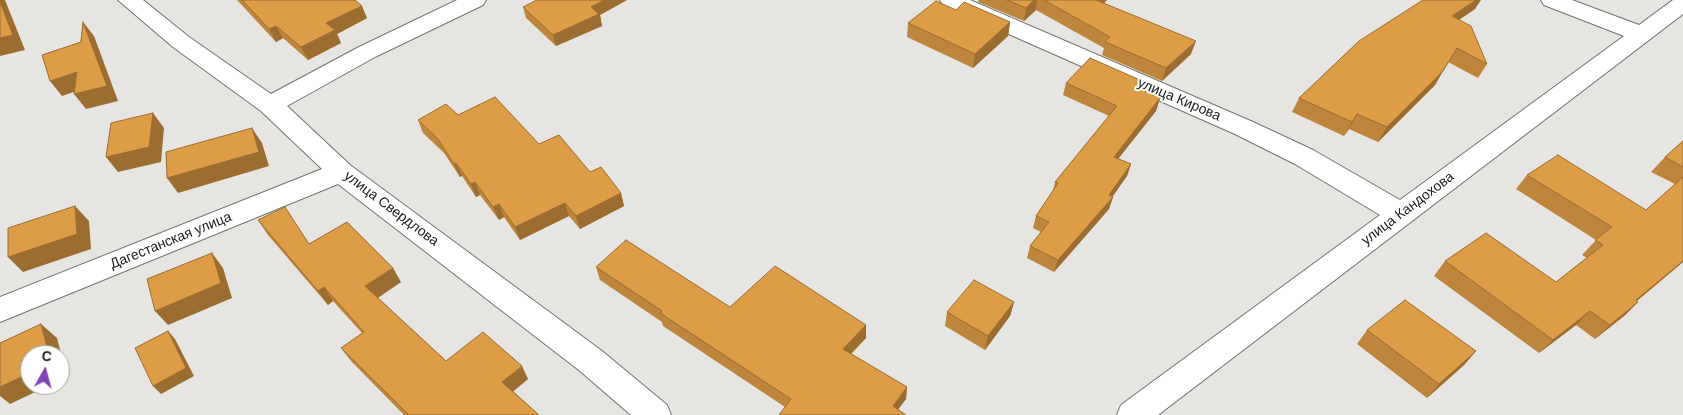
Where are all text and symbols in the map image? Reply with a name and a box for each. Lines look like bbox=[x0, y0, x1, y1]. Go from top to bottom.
street label: улица Кирова bbox=[1135, 75, 1223, 125]
street label: улица Свердлова bbox=[340, 168, 442, 250]
street label: улица Кандохова bbox=[1358, 169, 1458, 249]
street label: Дагестанская улица bbox=[108, 209, 234, 273]
north arrow bbox=[20, 345, 70, 395]
text: С bbox=[41, 347, 53, 366]

